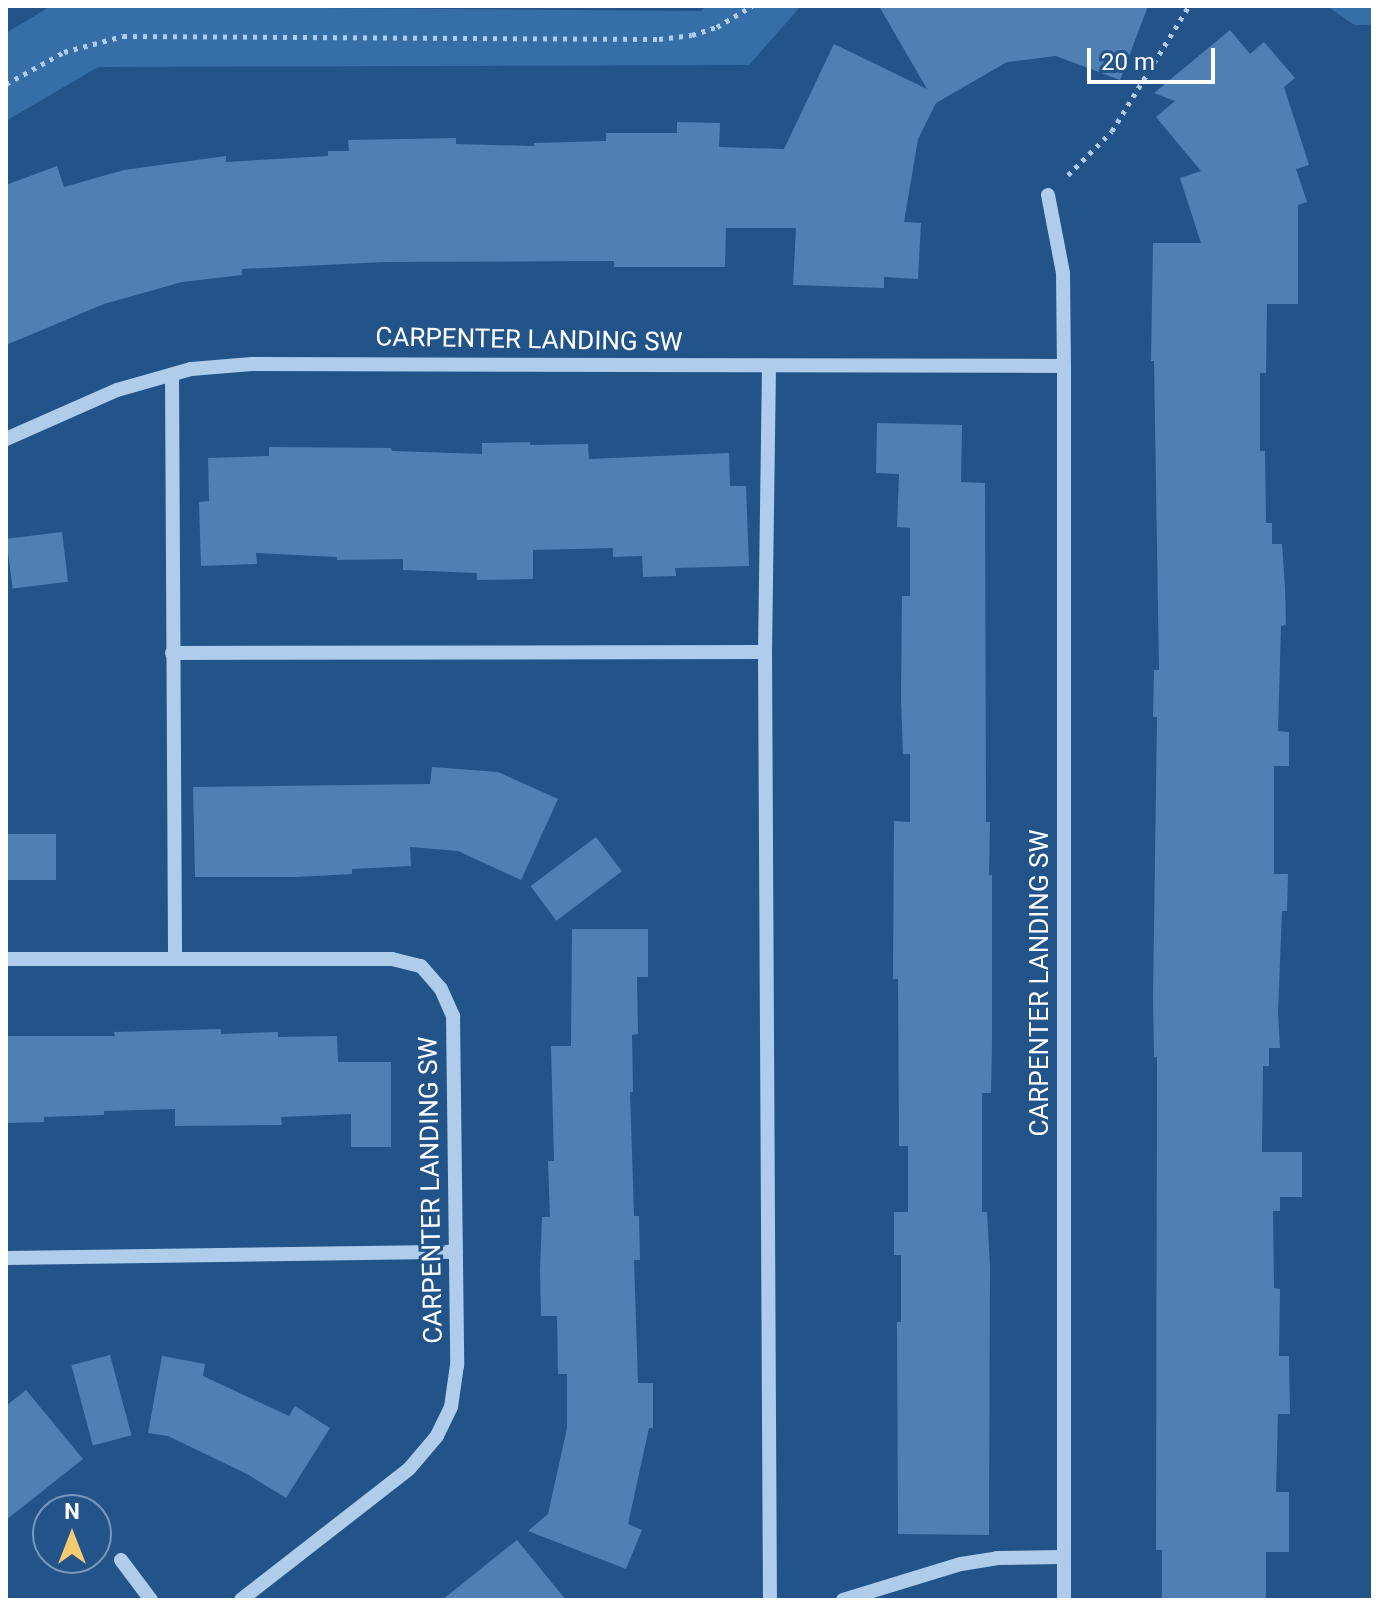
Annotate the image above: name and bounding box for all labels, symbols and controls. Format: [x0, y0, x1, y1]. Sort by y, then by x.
scale bar [1091, 32, 1219, 82]
text: 20 m [1101, 48, 1155, 76]
street label: CARPENTER LANDING SW [375, 322, 683, 358]
street label: CARPENTER LANDING SW [1024, 829, 1056, 1137]
street label: CARPENTER LANDING SW [413, 1036, 449, 1344]
north arrow [32, 1494, 112, 1574]
text: N [64, 1499, 80, 1524]

